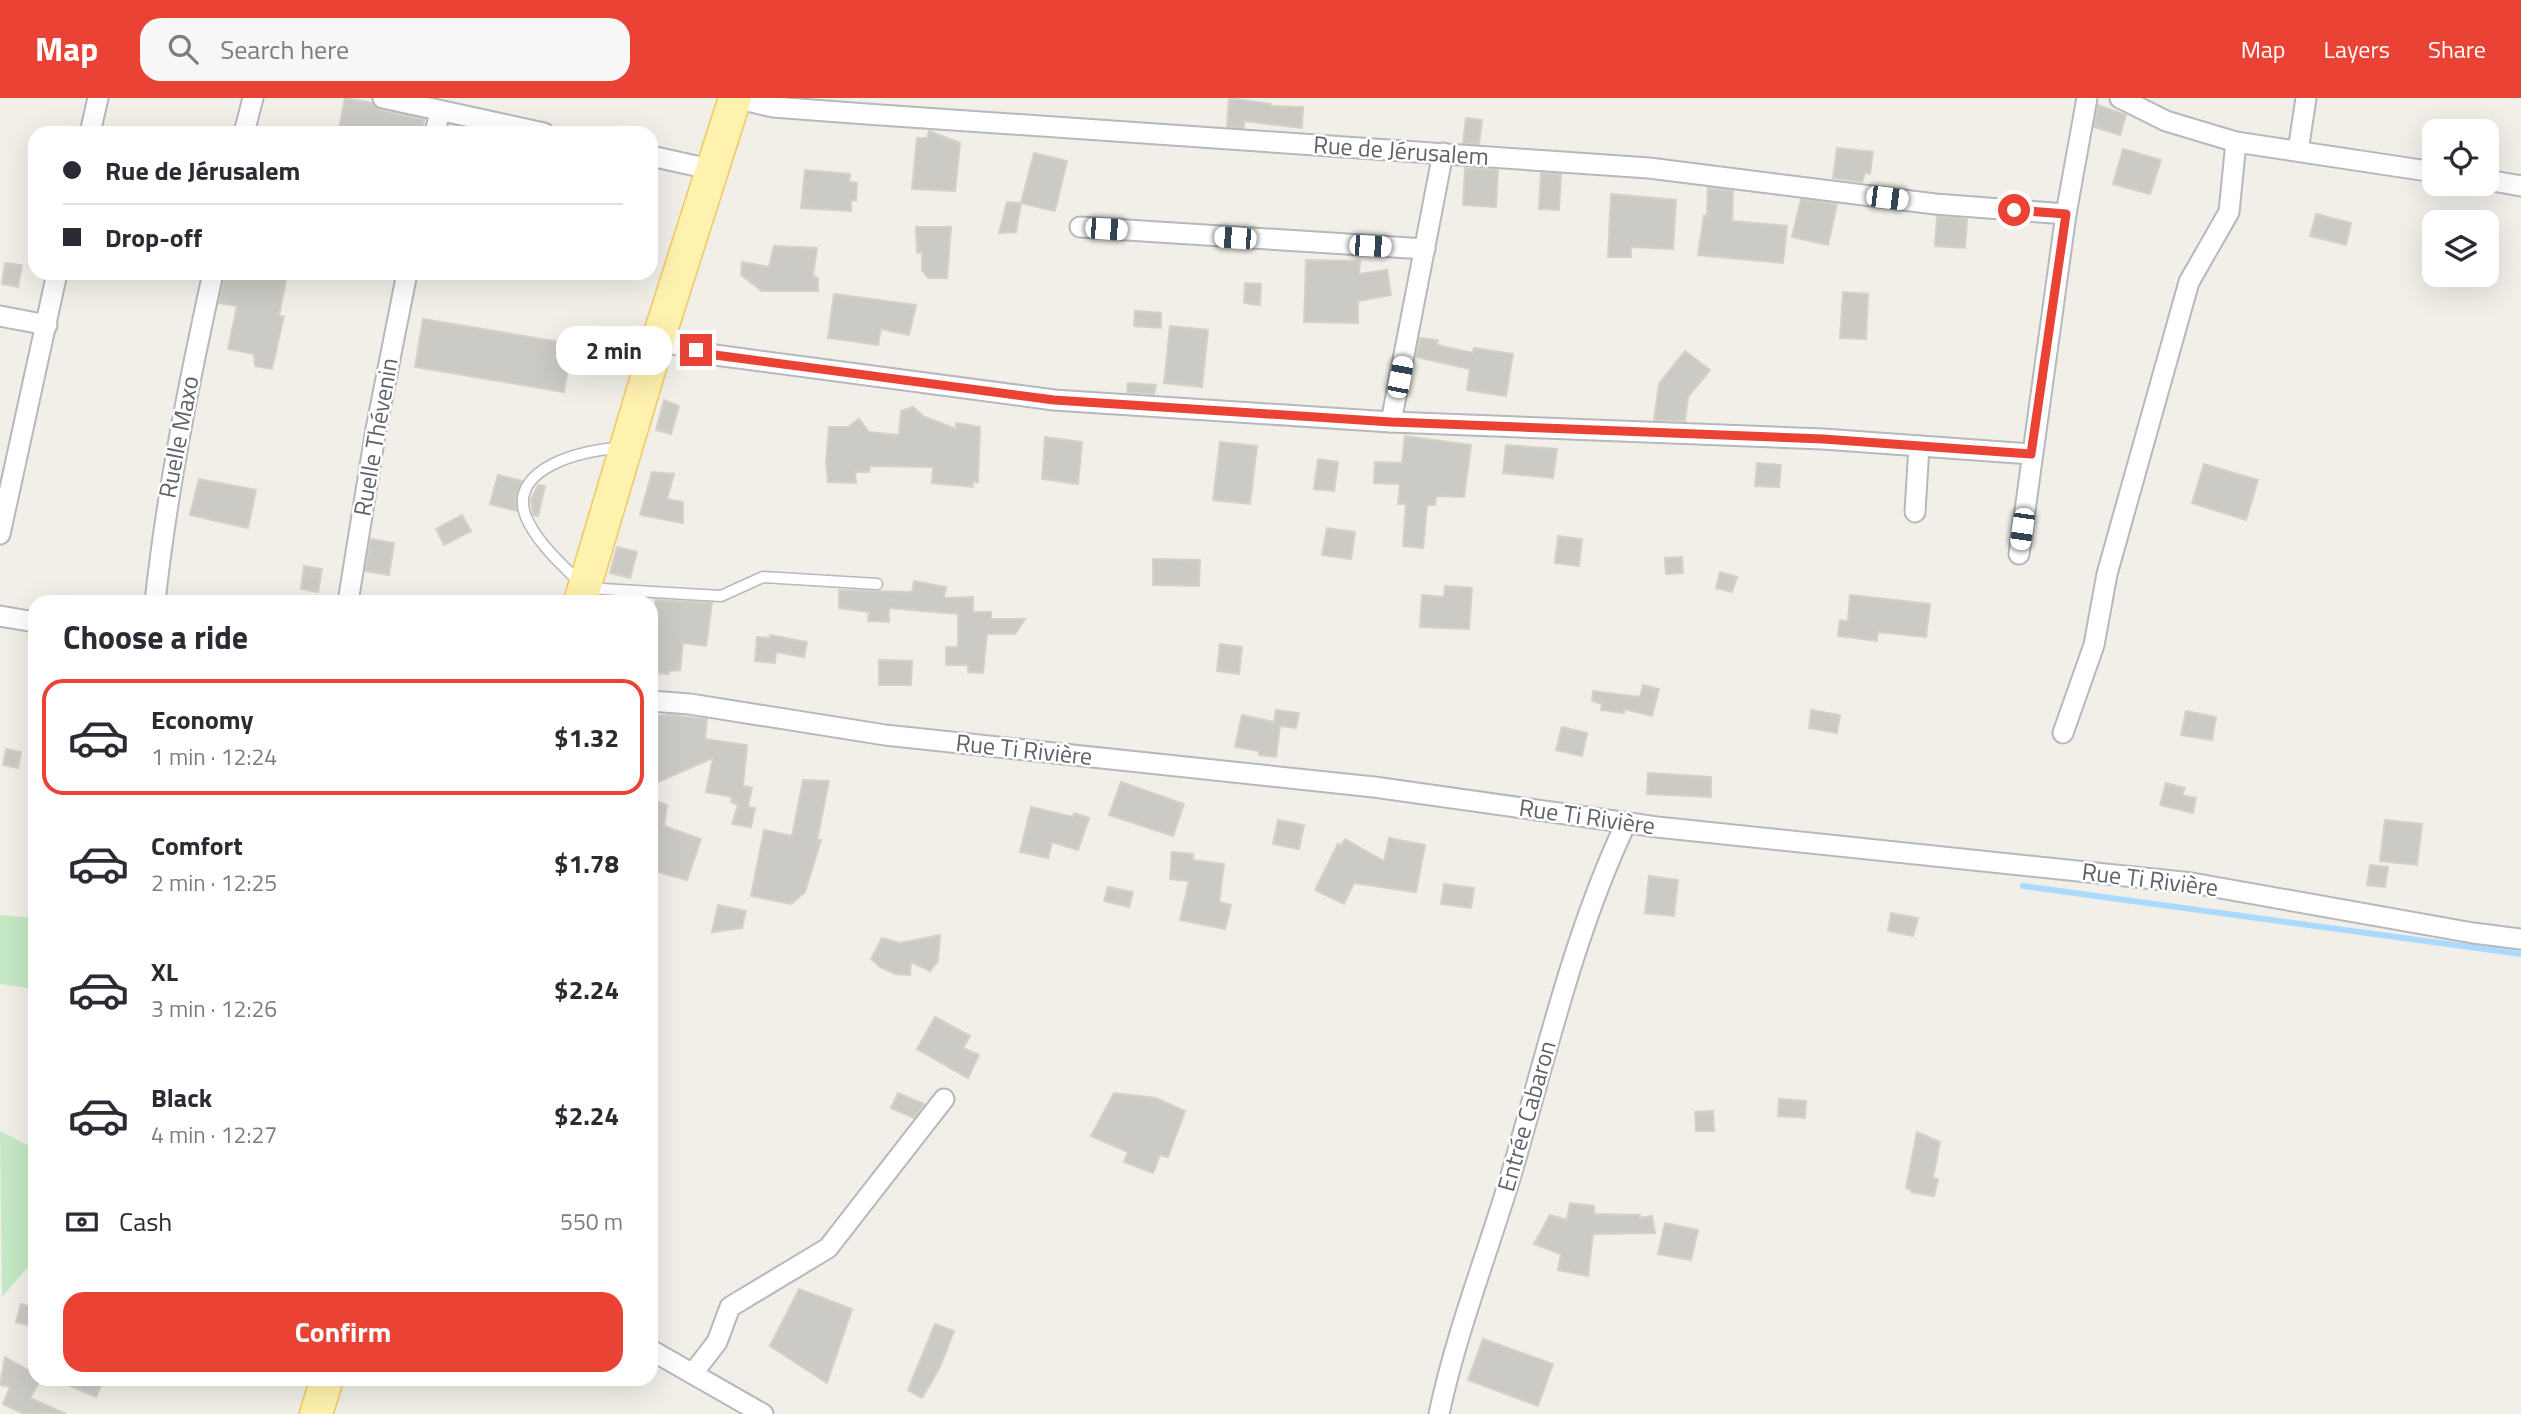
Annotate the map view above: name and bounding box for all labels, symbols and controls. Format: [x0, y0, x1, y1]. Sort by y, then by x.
search box [140, 18, 630, 81]
text: Map [35, 24, 98, 74]
icon: search [164, 30, 202, 68]
text: Search here [220, 30, 349, 69]
text: Map [2241, 31, 2286, 67]
text: Layers [2324, 31, 2390, 67]
text: Share [2428, 31, 2486, 67]
map controls [2422, 119, 2499, 287]
button: locate [2422, 119, 2499, 196]
street label: Rue de Jérusalem [1312, 126, 1490, 174]
text: Rue de Jérusalem [105, 151, 300, 190]
car [1865, 185, 1910, 211]
route start [1998, 194, 2030, 226]
button: layers [2422, 210, 2499, 287]
car [1085, 217, 1128, 241]
text: Drop-off [105, 218, 202, 257]
car [1214, 226, 1257, 250]
car [1349, 234, 1392, 258]
callout: 2 min [556, 326, 672, 374]
text: 2 min [586, 333, 642, 368]
route end [680, 334, 712, 366]
car [1386, 354, 1415, 400]
street label: Ruelle Thévenin [343, 355, 407, 519]
street label: Ruelle Maxo [149, 373, 207, 501]
car [2009, 507, 2036, 551]
text: Choose a ride [63, 613, 248, 661]
text: Economy [151, 700, 253, 739]
icon: car [67, 706, 130, 769]
text: $1.32 [554, 718, 619, 757]
street label: Rue Ti Rivière [954, 724, 1094, 774]
text: 1 min · 12:24 [151, 739, 277, 774]
street label: Rue Ti Rivière [1517, 789, 1658, 843]
text: Comfort [151, 826, 243, 865]
icon: car [67, 832, 130, 895]
text: $1.78 [554, 844, 619, 883]
street label: Rue Ti Rivière [2080, 853, 2220, 905]
text: 2 min · 12:25 [151, 865, 277, 900]
text: XL [151, 952, 178, 991]
icon: car [67, 958, 130, 1021]
text: $2.24 [554, 970, 619, 1009]
text: 3 min · 12:26 [151, 991, 277, 1026]
street label: Entrée Cabaron [1487, 1036, 1565, 1195]
text: Black [151, 1078, 212, 1117]
icon: car [67, 1084, 130, 1147]
text: $2.24 [554, 1096, 619, 1135]
text: 4 min · 12:27 [151, 1117, 277, 1152]
text: Cash [119, 1202, 172, 1241]
icon: cash [63, 1203, 101, 1241]
text: 550 m [560, 1204, 623, 1239]
button: Confirm [63, 1292, 623, 1372]

